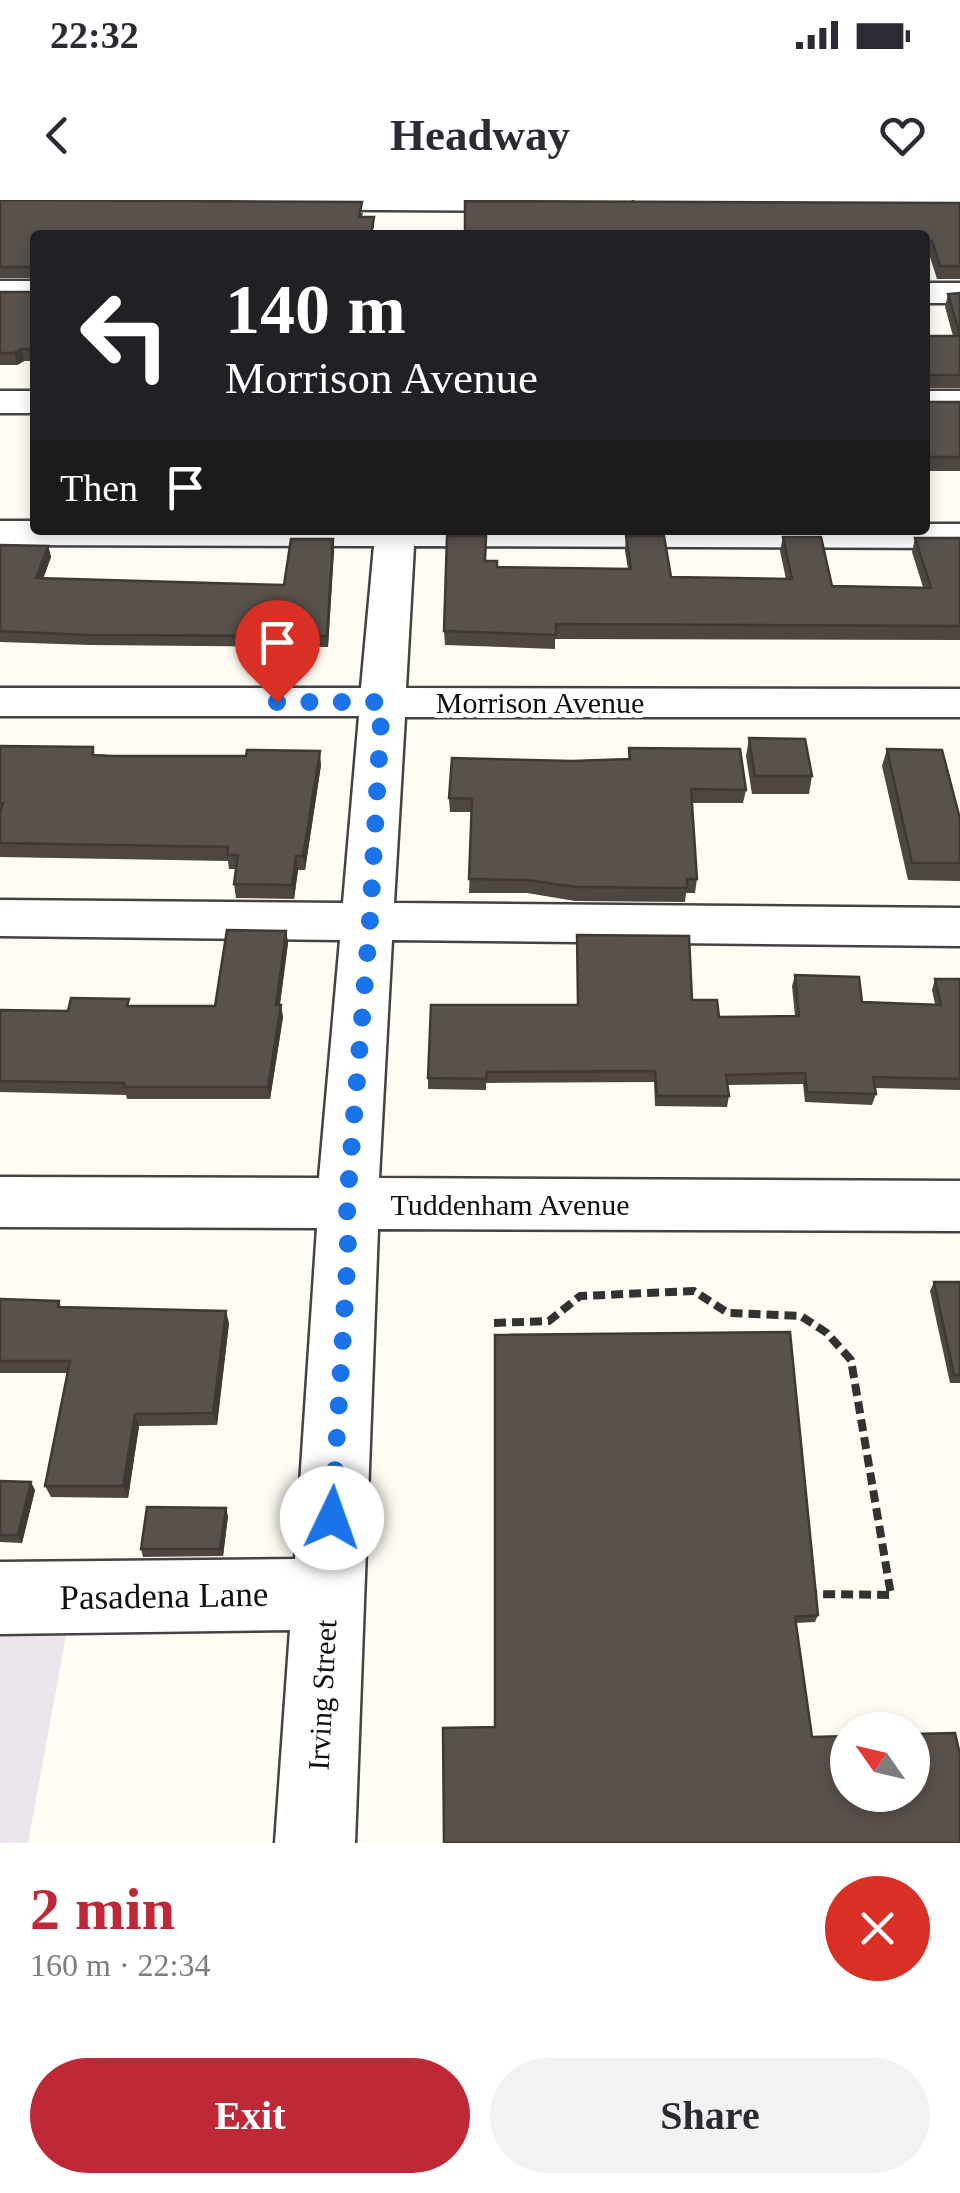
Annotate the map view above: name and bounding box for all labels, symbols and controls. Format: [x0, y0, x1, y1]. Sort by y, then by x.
text: 22:32 [50, 14, 139, 56]
icon: back [30, 108, 85, 163]
icon: heart [875, 108, 930, 163]
text: Headway [390, 110, 570, 160]
icon: left [60, 270, 190, 400]
text: 140 m [225, 271, 406, 348]
text: Morrison Avenue [225, 353, 538, 403]
icon: arrive [158, 460, 213, 515]
text: Then [60, 467, 138, 509]
pin [235, 600, 320, 703]
icon: arrive [250, 615, 305, 670]
street label: Morrison Avenue [436, 686, 644, 719]
street label: Tuddenham Avenue [390, 1188, 630, 1221]
position arrow [280, 1466, 384, 1570]
street label: Pasadena Lane [59, 1575, 269, 1617]
street label: Irving Street [302, 1618, 342, 1771]
north arrow [830, 1712, 930, 1812]
map controls [830, 1712, 930, 1812]
text: 2 min [30, 1876, 175, 1942]
button: close [825, 1876, 930, 1981]
text: 160 m · 22:34 [30, 1947, 210, 1983]
button: Exit [30, 2058, 470, 2173]
button: Share [490, 2058, 930, 2173]

